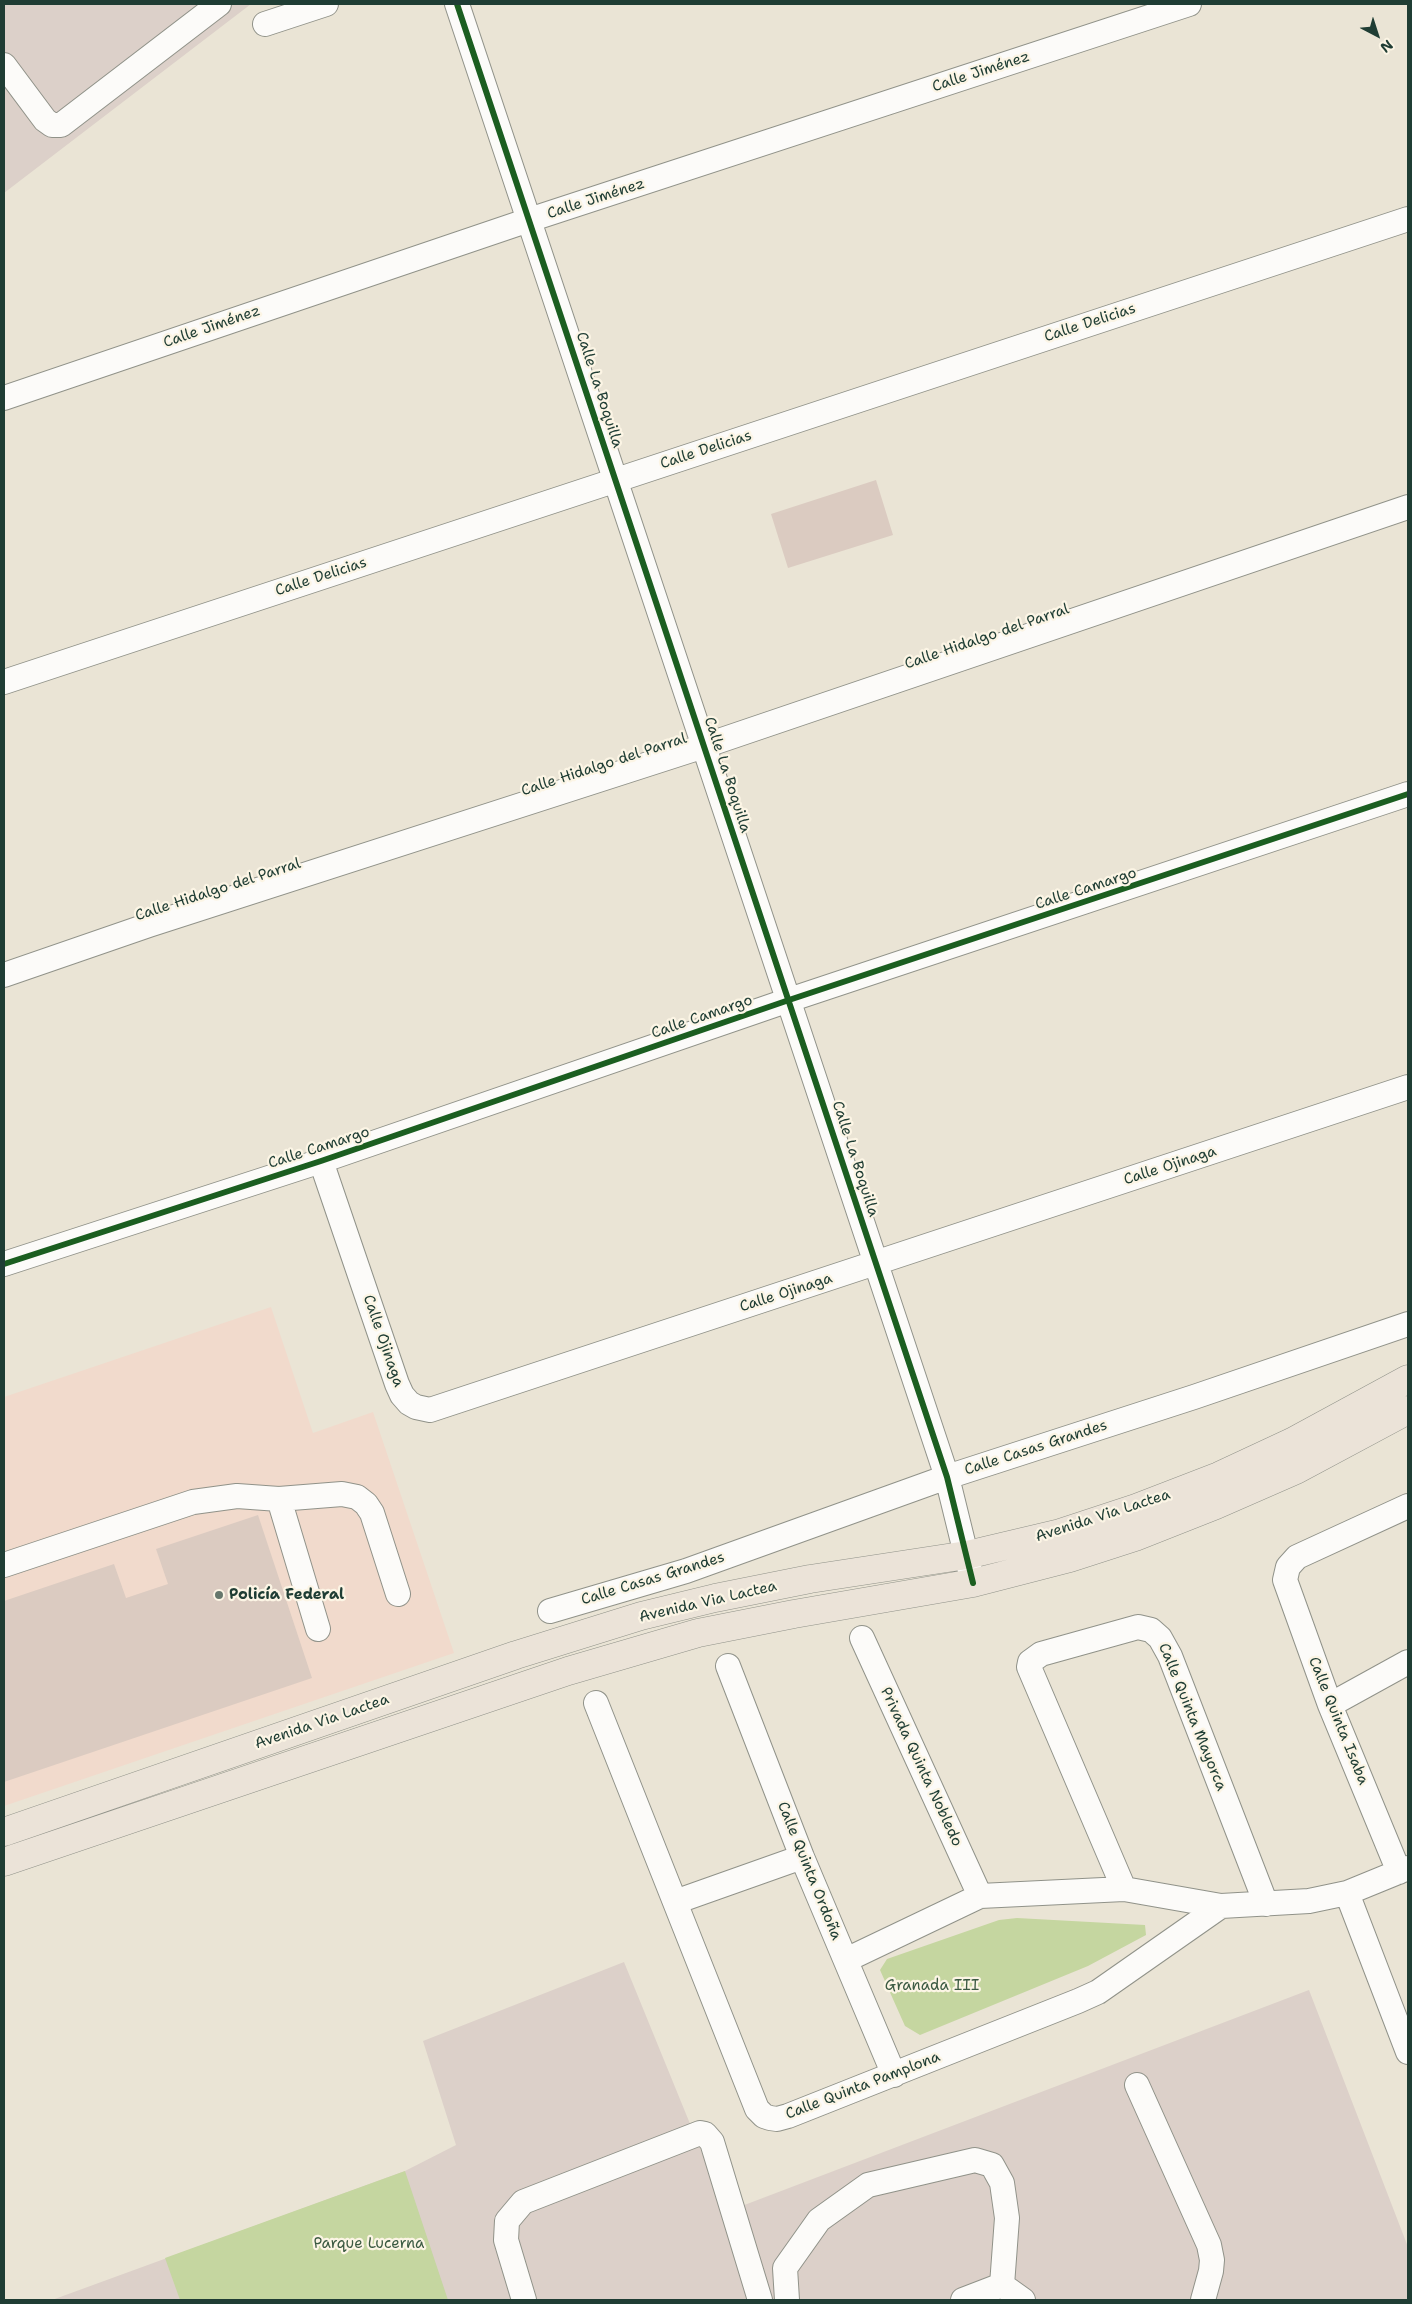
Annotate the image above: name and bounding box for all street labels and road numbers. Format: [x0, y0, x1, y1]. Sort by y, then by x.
street label: Calle Jiménez [930, 48, 1032, 96]
street label: Calle Jiménez [545, 175, 647, 223]
street label: Calle Delicias [1042, 300, 1138, 346]
street label: Calle Jiménez [161, 302, 263, 352]
street label: Calle La Boquilla [572, 330, 626, 450]
street label: Calle Delicias [658, 427, 754, 473]
street label: Calle Delicias [273, 554, 369, 600]
street label: Calle Hidalgo del Parral [902, 600, 1072, 674]
street label: Calle La Boquilla [700, 715, 754, 835]
street label: Calle Hidalgo del Parral [519, 730, 689, 800]
street label: Calle Hidalgo del Parral [133, 855, 303, 925]
street label: Calle Camargo [1033, 864, 1139, 914]
street label: Calle Camargo [649, 991, 755, 1043]
street label: Calle La Boquilla [828, 1099, 882, 1219]
street label: Calle Camargo [266, 1123, 372, 1173]
street label: Calle Ojinaga [1121, 1143, 1219, 1189]
street label: Calle Ojinaga [737, 1270, 835, 1316]
street label: Calle Ojinaga [359, 1293, 407, 1389]
street label: Calle Casas Grandes [962, 1416, 1110, 1480]
street label: Avenida Via Lactea [1033, 1486, 1173, 1546]
street label: Calle Casas Grandes [579, 1549, 727, 1609]
street label: Avenida Via Lactea [637, 1577, 779, 1627]
street label: Calle Quinta Mayorca [1154, 1641, 1230, 1793]
street label: Calle Quinta Isaba [1304, 1654, 1372, 1788]
street label: Privada Quinta Nobledo [876, 1685, 966, 1849]
street label: Avenida Via Lactea [253, 1691, 391, 1753]
street label: Calle Quinta Ordoña [773, 1799, 845, 1943]
street label: Calle Quinta Pamplona [783, 2048, 943, 2124]

